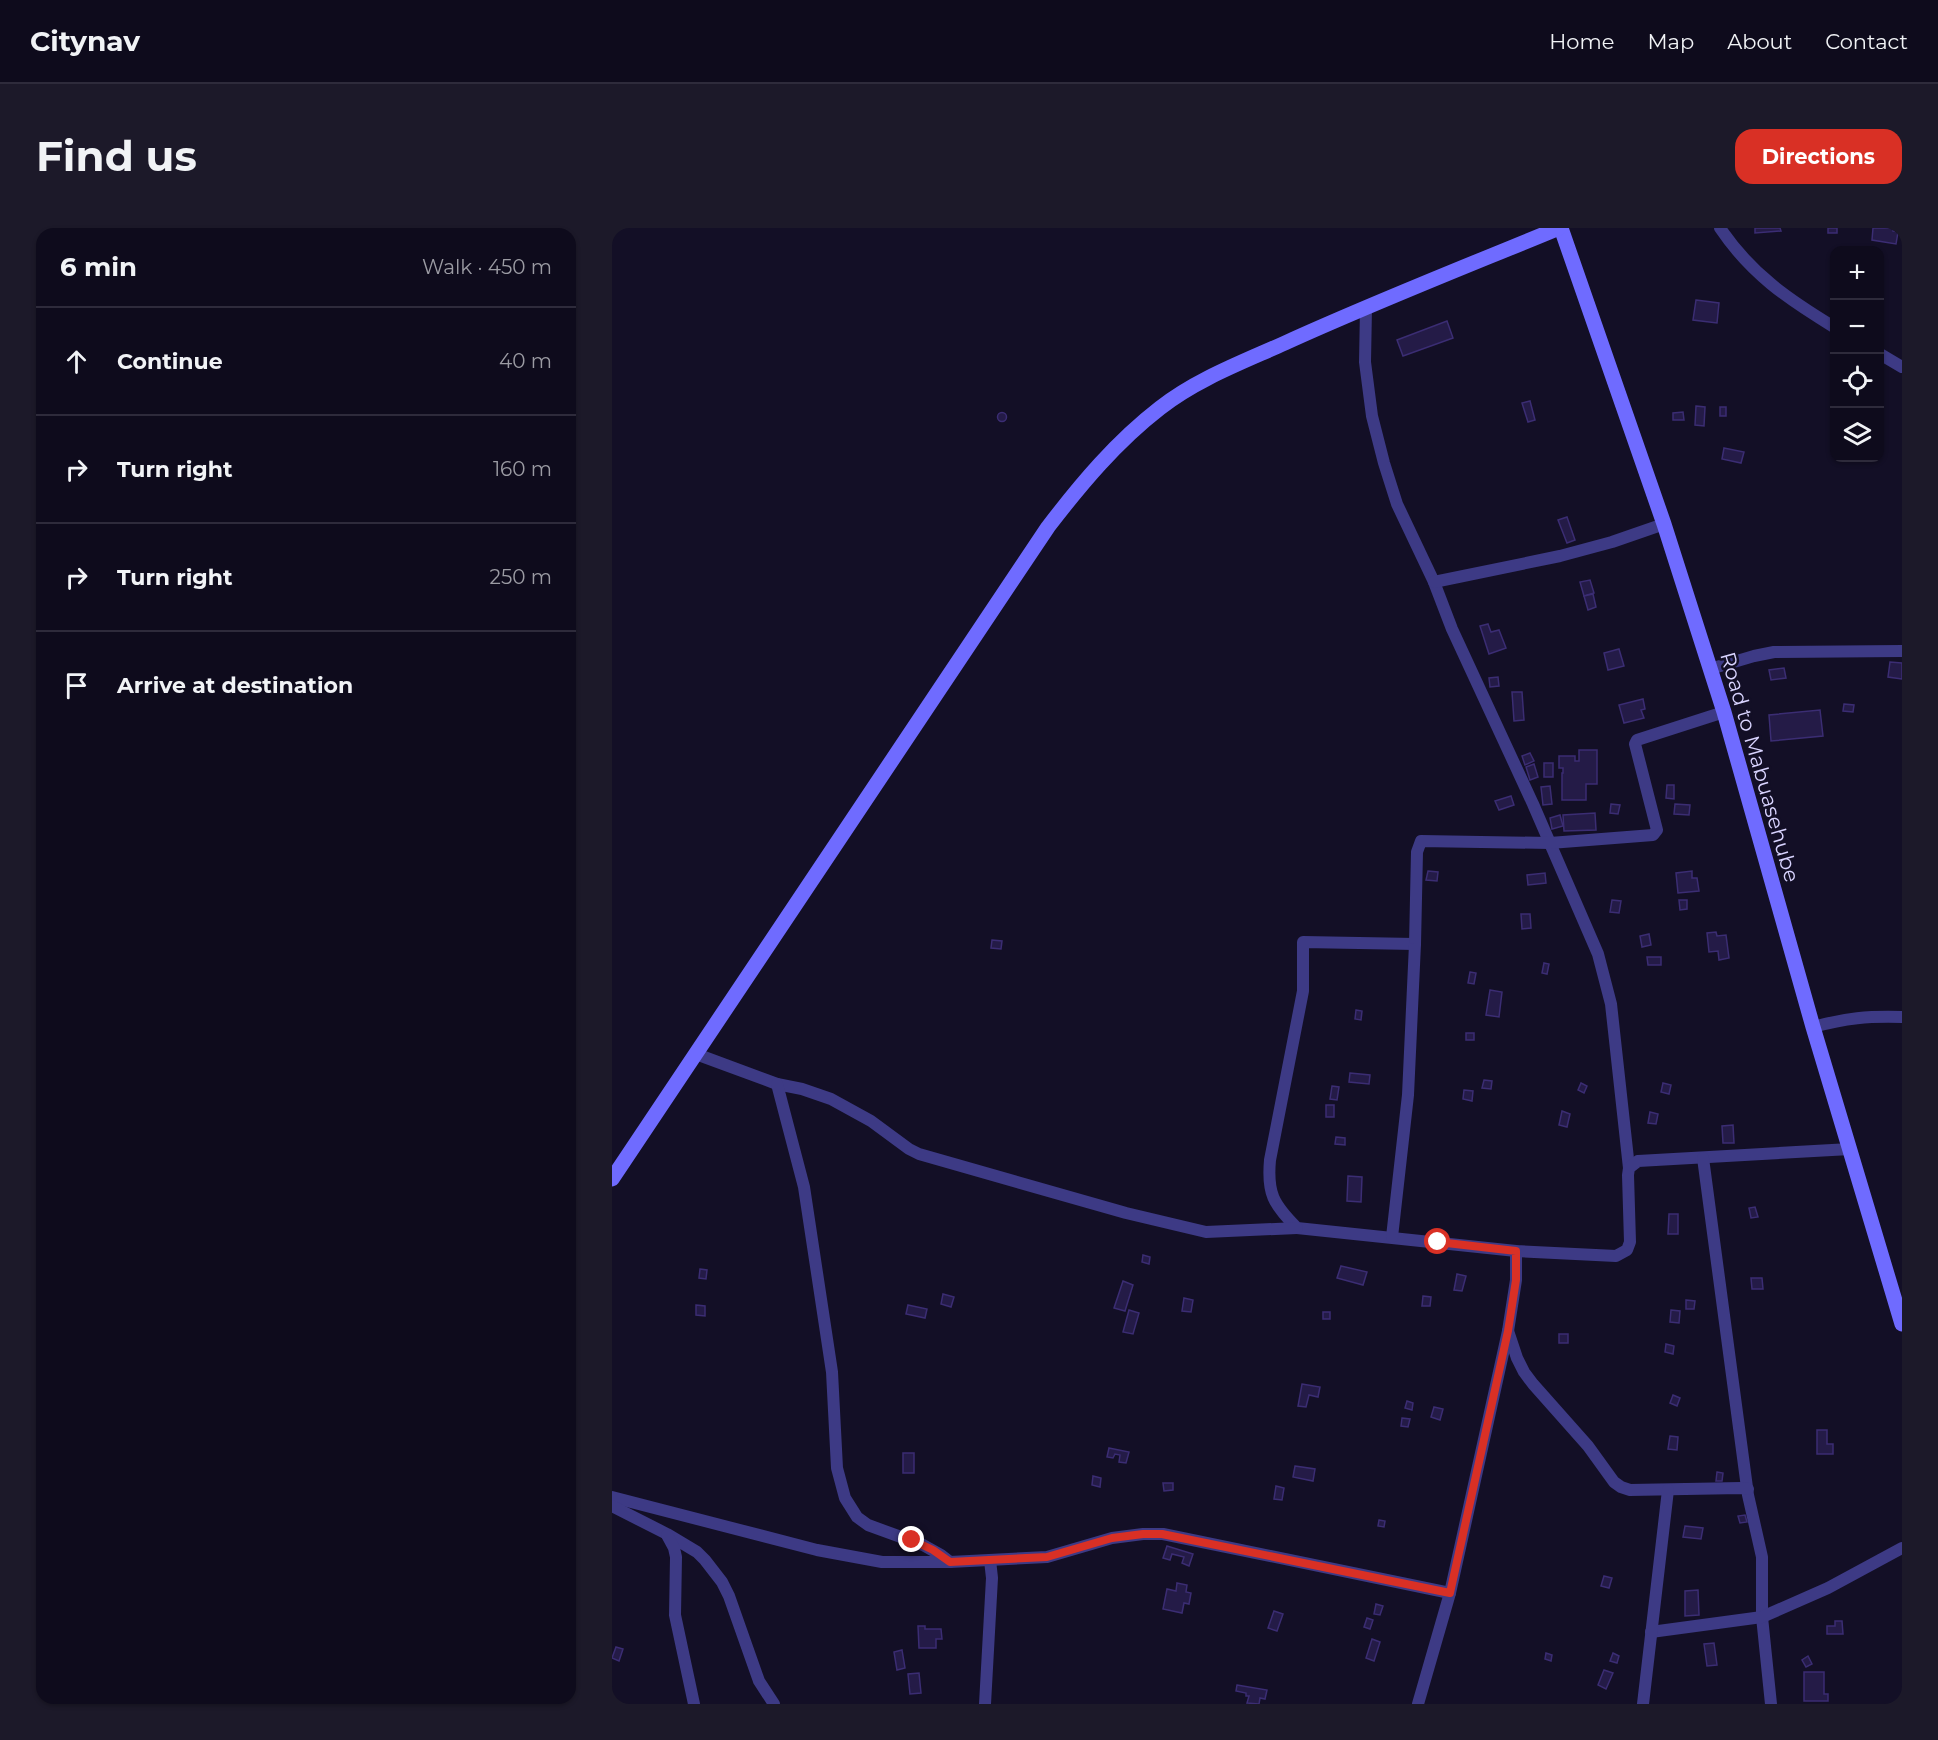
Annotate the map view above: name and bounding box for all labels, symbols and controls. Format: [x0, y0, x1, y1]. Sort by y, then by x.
text: Citynav [30, 24, 140, 58]
text: Home [1549, 29, 1614, 54]
text: Map [1647, 29, 1694, 54]
text: About [1727, 29, 1792, 54]
text: Contact [1825, 29, 1908, 54]
button: Directions [1735, 129, 1902, 184]
text: Find us [36, 130, 197, 182]
map controls [1830, 246, 1884, 462]
button: + [1830, 246, 1884, 300]
text: 6 min [60, 251, 137, 283]
text: Walk · 450 m [422, 255, 552, 279]
button: − [1830, 300, 1884, 354]
icon: ahead [60, 345, 93, 378]
text: Continue [117, 348, 223, 375]
text: 40 m [499, 349, 552, 373]
button: locate [1830, 354, 1884, 408]
button: layers [1830, 408, 1884, 462]
icon: right [60, 453, 93, 486]
text: Turn right [117, 456, 232, 483]
text: 160 m [493, 457, 552, 481]
icon: right [60, 561, 93, 594]
text: Turn right [117, 564, 232, 591]
text: 250 m [490, 565, 552, 589]
street label: Road to Mabuasehube [1715, 649, 1805, 885]
icon: arrive [60, 669, 93, 702]
text: Arrive at destination [117, 672, 353, 699]
route start [1424, 1228, 1450, 1254]
route end [898, 1526, 924, 1552]

